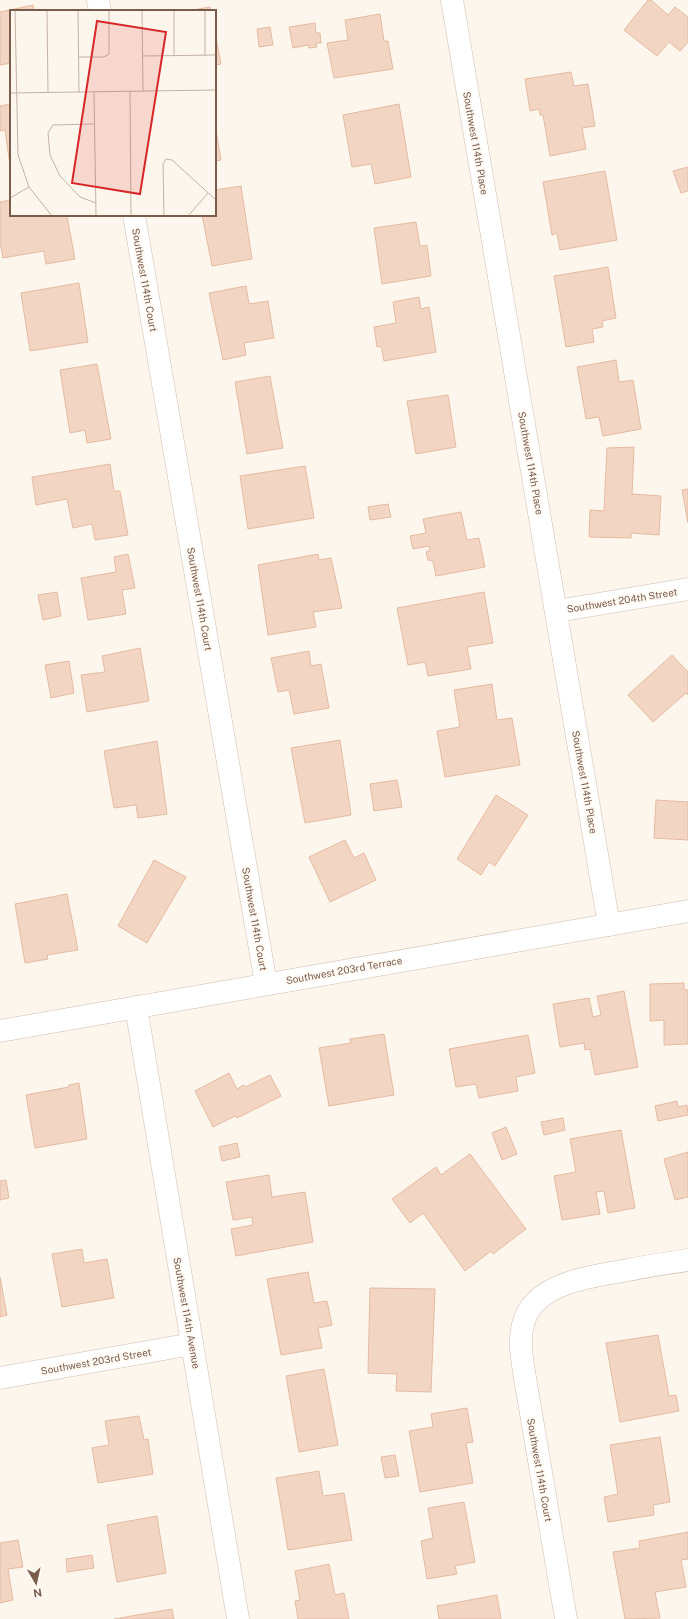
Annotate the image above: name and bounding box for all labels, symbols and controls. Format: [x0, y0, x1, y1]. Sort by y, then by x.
inset map [10, 10, 216, 216]
street label: Southwest 114th Place [461, 90, 491, 196]
street label: Southwest 114th Court [130, 227, 160, 333]
street label: Southwest 114th Place [516, 410, 546, 516]
street label: Southwest 114th Court [185, 546, 215, 652]
street label: Southwest 204th Street [566, 585, 678, 615]
street label: Southwest 114th Place [570, 729, 600, 835]
street label: Southwest 114th Court [240, 866, 270, 972]
street label: Southwest 203rd Terrace [285, 954, 403, 986]
street label: Southwest 114th Avenue [171, 1256, 203, 1370]
street label: Southwest 203rd Street [40, 1345, 152, 1377]
street label: Southwest 114th Court [525, 1417, 555, 1523]
north arrow [16, 1563, 56, 1603]
text: N [32, 1586, 43, 1599]

